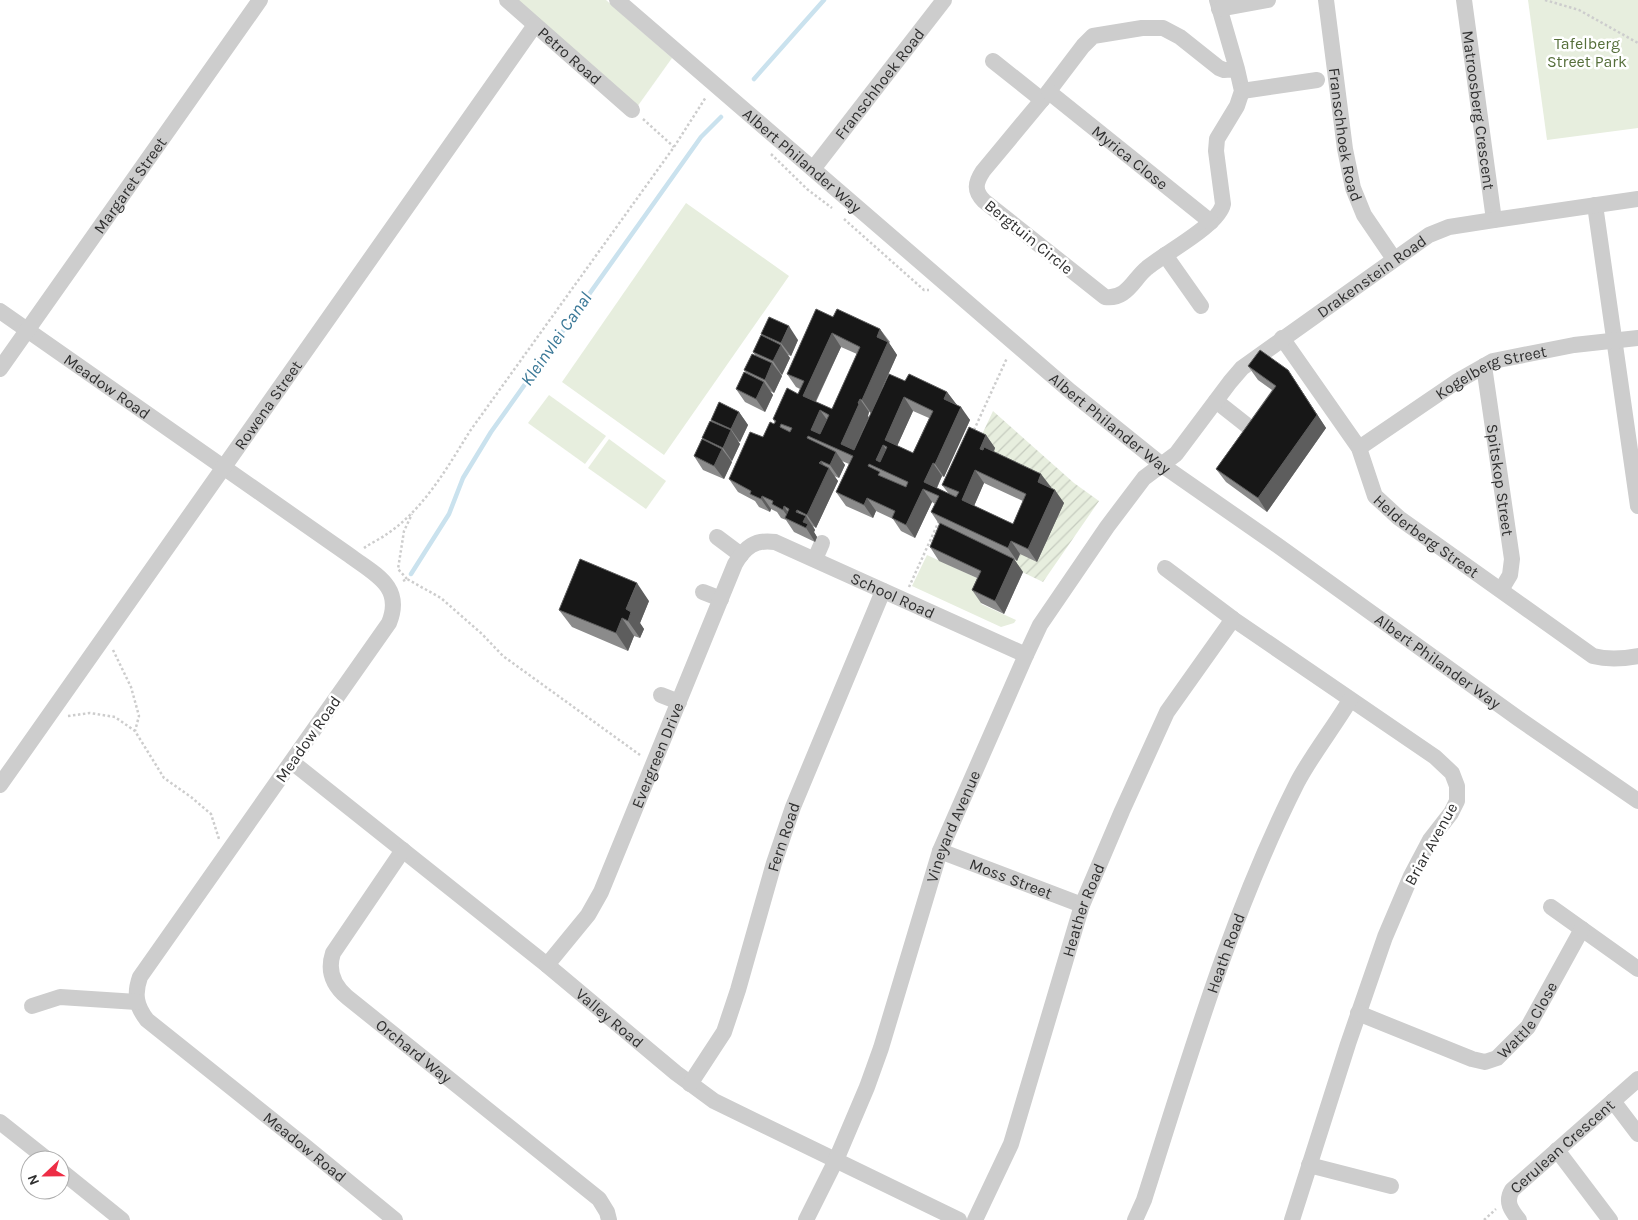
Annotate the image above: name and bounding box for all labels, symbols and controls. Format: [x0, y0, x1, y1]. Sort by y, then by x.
street label: Petro Road [534, 22, 606, 88]
street label: Franschhoek Road [830, 24, 928, 143]
street label: Matroosberg Crescent [1459, 29, 1499, 191]
park label: Tafelberg Street Park [1547, 34, 1627, 71]
street label: Franschhoek Road [1325, 67, 1367, 204]
street label: Albert Philander Way [739, 104, 866, 217]
street label: Myrica Close [1088, 121, 1172, 193]
street label: Margaret Street [89, 133, 170, 237]
street label: Bergtuin Circle [981, 196, 1077, 278]
street label: Drakenstein Road [1313, 231, 1430, 321]
water label: Kleinvlei Canal [516, 287, 597, 390]
street label: Kogelberg Street [1431, 341, 1548, 403]
street label: Meadow Road [60, 349, 154, 423]
street label: Rowena Street [230, 357, 306, 453]
street label: Albert Philander Way [1046, 368, 1175, 478]
street label: Spitskop Street [1483, 422, 1518, 537]
street label: Helderberg Street [1370, 490, 1483, 581]
street label: School Road [848, 568, 938, 622]
street label: Albert Philander Way [1371, 609, 1505, 713]
street label: Meadow Road [271, 692, 345, 786]
street label: Evergreen Drive [627, 699, 687, 811]
street label: Vineyard Avenue [922, 767, 984, 885]
street label: Briar Avenue [1400, 799, 1462, 889]
street label: Fern Road [763, 800, 803, 874]
street label: Moss Street [967, 854, 1055, 902]
street label: Heather Road [1058, 860, 1108, 959]
street label: Heath Road [1202, 910, 1249, 996]
street label: Wattle Close [1493, 978, 1561, 1062]
street label: Valley Road [572, 984, 648, 1051]
street label: Orchard Way [372, 1015, 456, 1087]
street label: Cerulean Crescent [1506, 1095, 1618, 1197]
street label: Meadow Road [260, 1107, 350, 1186]
north arrow [20, 1150, 70, 1200]
text: N [24, 1172, 43, 1188]

